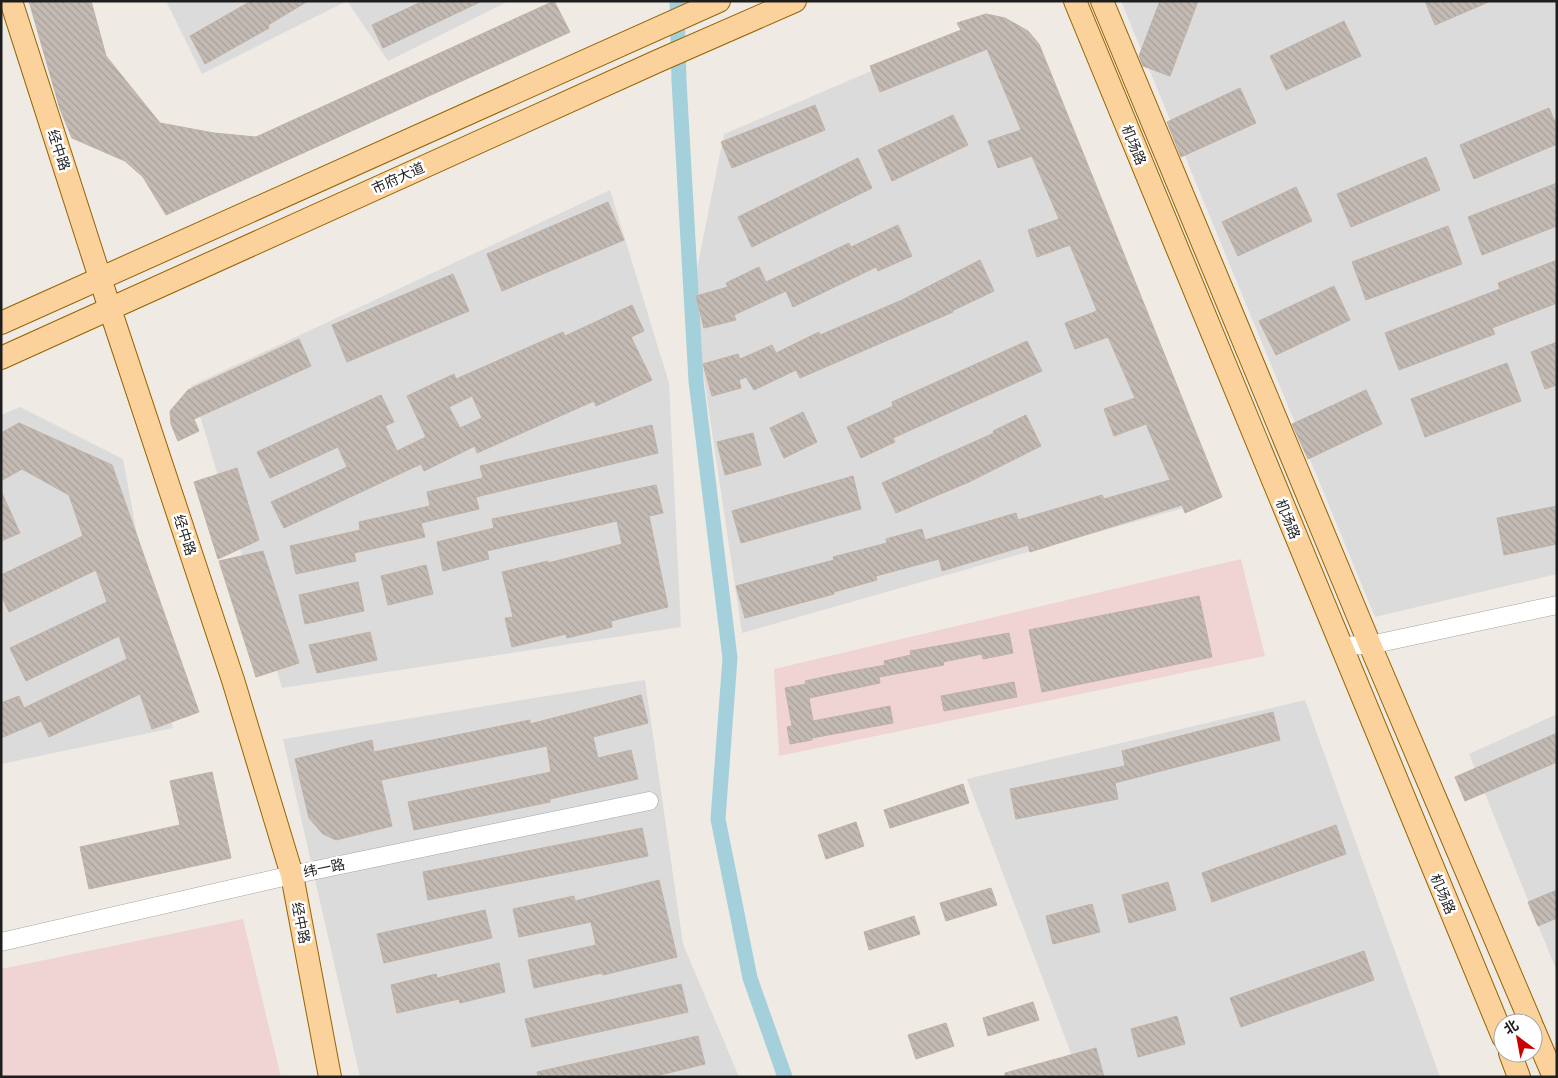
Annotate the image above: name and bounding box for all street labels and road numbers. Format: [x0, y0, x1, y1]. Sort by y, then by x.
street label: 机场路 [1118, 122, 1150, 168]
street label: 经中路 [44, 127, 74, 173]
street label: 市府大道 [369, 158, 427, 198]
street label: 机场路 [1272, 496, 1304, 542]
street label: 经中路 [170, 512, 200, 558]
street label: 纬一路 [302, 855, 346, 881]
street label: 机场路 [1427, 871, 1459, 917]
street label: 经中路 [288, 901, 314, 945]

